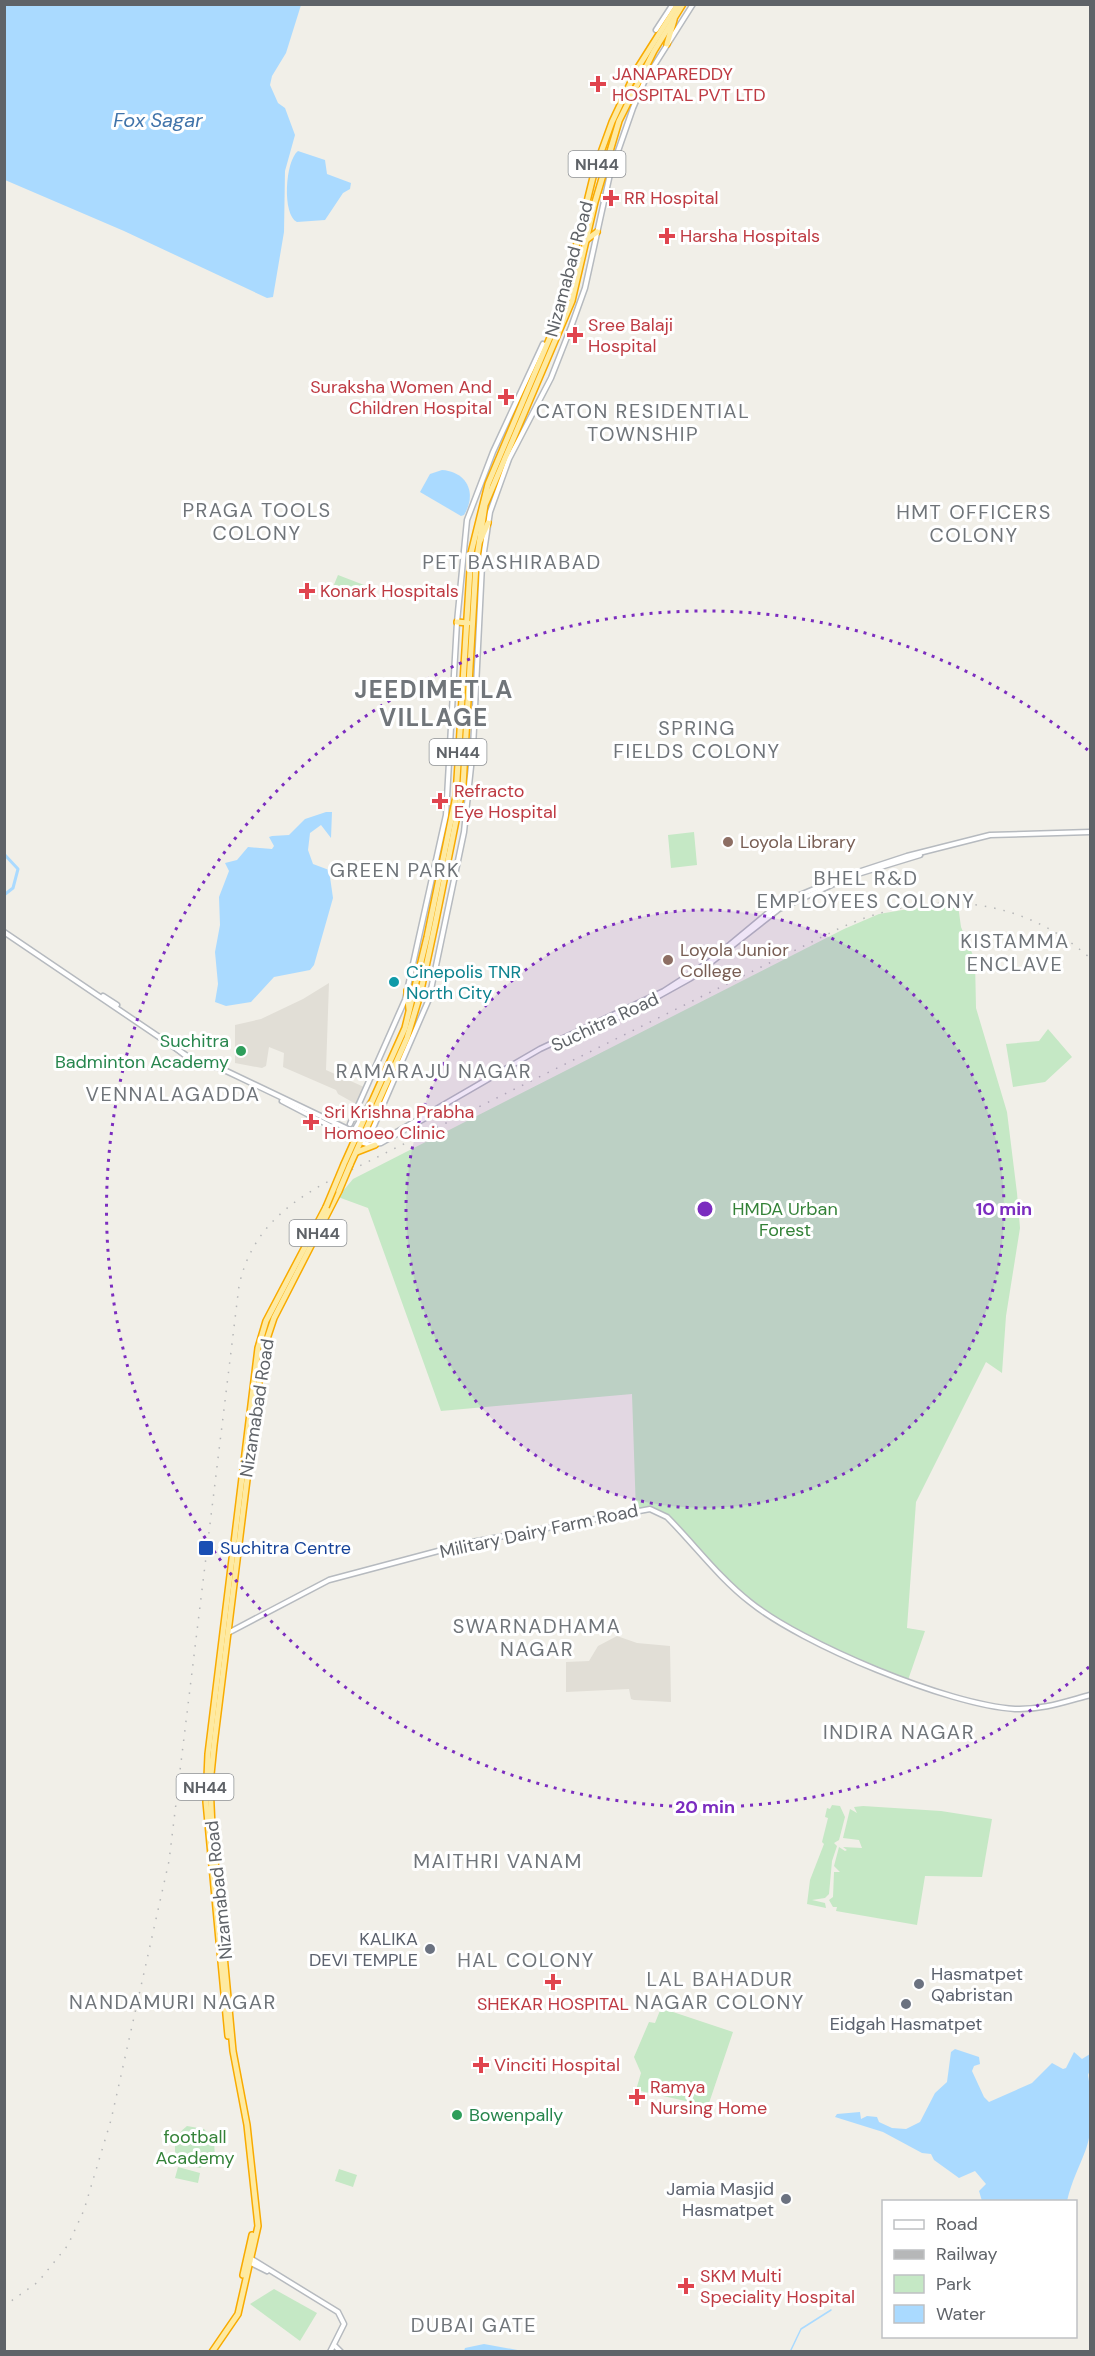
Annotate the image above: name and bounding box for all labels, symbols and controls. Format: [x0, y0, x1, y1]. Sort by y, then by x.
place label: JANAPAREDDY HOSPITAL PVT LTD [612, 62, 766, 107]
marker: JANAPAREDDY HOSPITAL PVT LTD [589, 75, 607, 93]
water label: Fox Sagar [113, 107, 203, 133]
road number: NH44 [568, 151, 626, 177]
place label: RR Hospital [624, 186, 719, 210]
marker: RR Hospital [602, 189, 620, 207]
street label: Nizamabad Road [539, 198, 599, 340]
place label: Harsha Hospitals [680, 224, 820, 248]
marker: Harsha Hospitals [658, 227, 676, 245]
place label: Sree Balaji Hospital [588, 313, 673, 358]
marker: Sree Balaji Hospital [566, 326, 584, 344]
place label: Suraksha Women And Children Hospital [310, 375, 492, 420]
marker: Suraksha Women And Children Hospital [497, 388, 515, 406]
district label: CATON RESIDENTIAL TOWNSHIP [536, 398, 750, 447]
district label: PRAGA TOOLS COLONY [182, 497, 332, 546]
district label: HMT OFFICERS COLONY [896, 499, 1052, 548]
district label: PET BASHIRABAD [422, 549, 602, 575]
place label: Konark Hospitals [320, 579, 459, 603]
marker: Konark Hospitals [298, 582, 316, 600]
district label: JEEDIMETLA VILLAGE [354, 674, 514, 733]
district label: SPRING FIELDS COLONY [613, 715, 781, 764]
road number: NH44 [430, 739, 486, 765]
place label: Refracto Eye Hospital [454, 779, 557, 824]
marker: Refracto Eye Hospital [431, 792, 449, 810]
place label: Loyola Library [740, 830, 856, 854]
marker: Loyola Library [721, 835, 735, 849]
district label: GREEN PARK [330, 857, 460, 883]
district label: BHEL R&D EMPLOYEES COLONY [757, 865, 975, 914]
district label: KISTAMMA ENCLAVE [960, 928, 1070, 977]
place label: Loyola Junior College [680, 938, 789, 983]
marker: Loyola Junior College [661, 953, 675, 967]
place label: Cinepolis TNR North City [406, 960, 521, 1005]
marker: Cinepolis TNR North City [387, 975, 401, 989]
street label: Suchitra Road [547, 987, 663, 1057]
place label: Suchitra Badminton Academy [55, 1029, 229, 1074]
marker: Suchitra Badminton Academy [234, 1044, 248, 1058]
district label: RAMARAJU NAGAR [336, 1058, 532, 1084]
district label: VENNALAGADDA [86, 1081, 260, 1107]
place label: Sri Krishna Prabha Homoeo Clinic [324, 1100, 474, 1145]
marker: Sri Krishna Prabha Homoeo Clinic [302, 1113, 320, 1131]
park label: HMDA Urban Forest [732, 1197, 838, 1242]
text: 10 min [976, 1197, 1032, 1221]
centre of rings [695, 1199, 715, 1219]
road number: NH44 [290, 1220, 346, 1246]
street label: Nizamabad Road [234, 1337, 280, 1479]
street label: Military Dairy Farm Road [438, 1498, 640, 1564]
place label: Suchitra Centre [220, 1536, 351, 1560]
marker: Suchitra Centre [197, 1539, 215, 1557]
district label: SWARNADHAMA NAGAR [453, 1613, 621, 1662]
district label: INDIRA NAGAR [823, 1719, 975, 1745]
road number: NH44 [176, 1774, 234, 1800]
text: 20 min [675, 1795, 735, 1819]
street label: Nizamabad Road [200, 1819, 238, 1961]
district label: MAITHRI VANAM [413, 1848, 583, 1874]
place label: KALIKA DEVI TEMPLE [309, 1927, 418, 1972]
marker: KALIKA DEVI TEMPLE [423, 1942, 437, 1956]
district label: HAL COLONY [457, 1947, 595, 1973]
place label: Hasmatpet Qabristan [931, 1962, 1023, 2007]
district label: LAL BAHADUR NAGAR COLONY [635, 1966, 805, 2015]
marker: SHEKAR HOSPITAL [544, 1973, 562, 1991]
marker: Hasmatpet Qabristan [912, 1977, 926, 1991]
district label: NANDAMURI NAGAR [69, 1989, 277, 2015]
place label: SHEKAR HOSPITAL [477, 1992, 629, 2016]
marker: Eidgah Hasmatpet [899, 1997, 913, 2011]
place label: Eidgah Hasmatpet [830, 2012, 982, 2036]
place label: Vinciti Hospital [494, 2053, 620, 2077]
marker: Vinciti Hospital [472, 2056, 490, 2074]
place label: Ramya Nursing Home [650, 2075, 767, 2120]
marker: Ramya Nursing Home [628, 2088, 646, 2106]
place label: Bowenpally [469, 2103, 563, 2127]
marker: Bowenpally [450, 2108, 464, 2122]
park label: football Academy [156, 2125, 234, 2170]
place label: Jamia Masjid Hasmatpet [666, 2177, 774, 2222]
marker: Jamia Masjid Hasmatpet [779, 2192, 793, 2206]
legend [882, 2200, 1077, 2338]
text: Road [936, 2212, 978, 2236]
text: Railway [936, 2242, 998, 2266]
place label: SKM Multi Speciality Hospital [700, 2264, 855, 2309]
text: Park [936, 2272, 972, 2296]
marker: SKM Multi Speciality Hospital [677, 2277, 695, 2295]
text: Water [936, 2302, 986, 2326]
district label: DUBAI GATE [411, 2312, 537, 2338]

